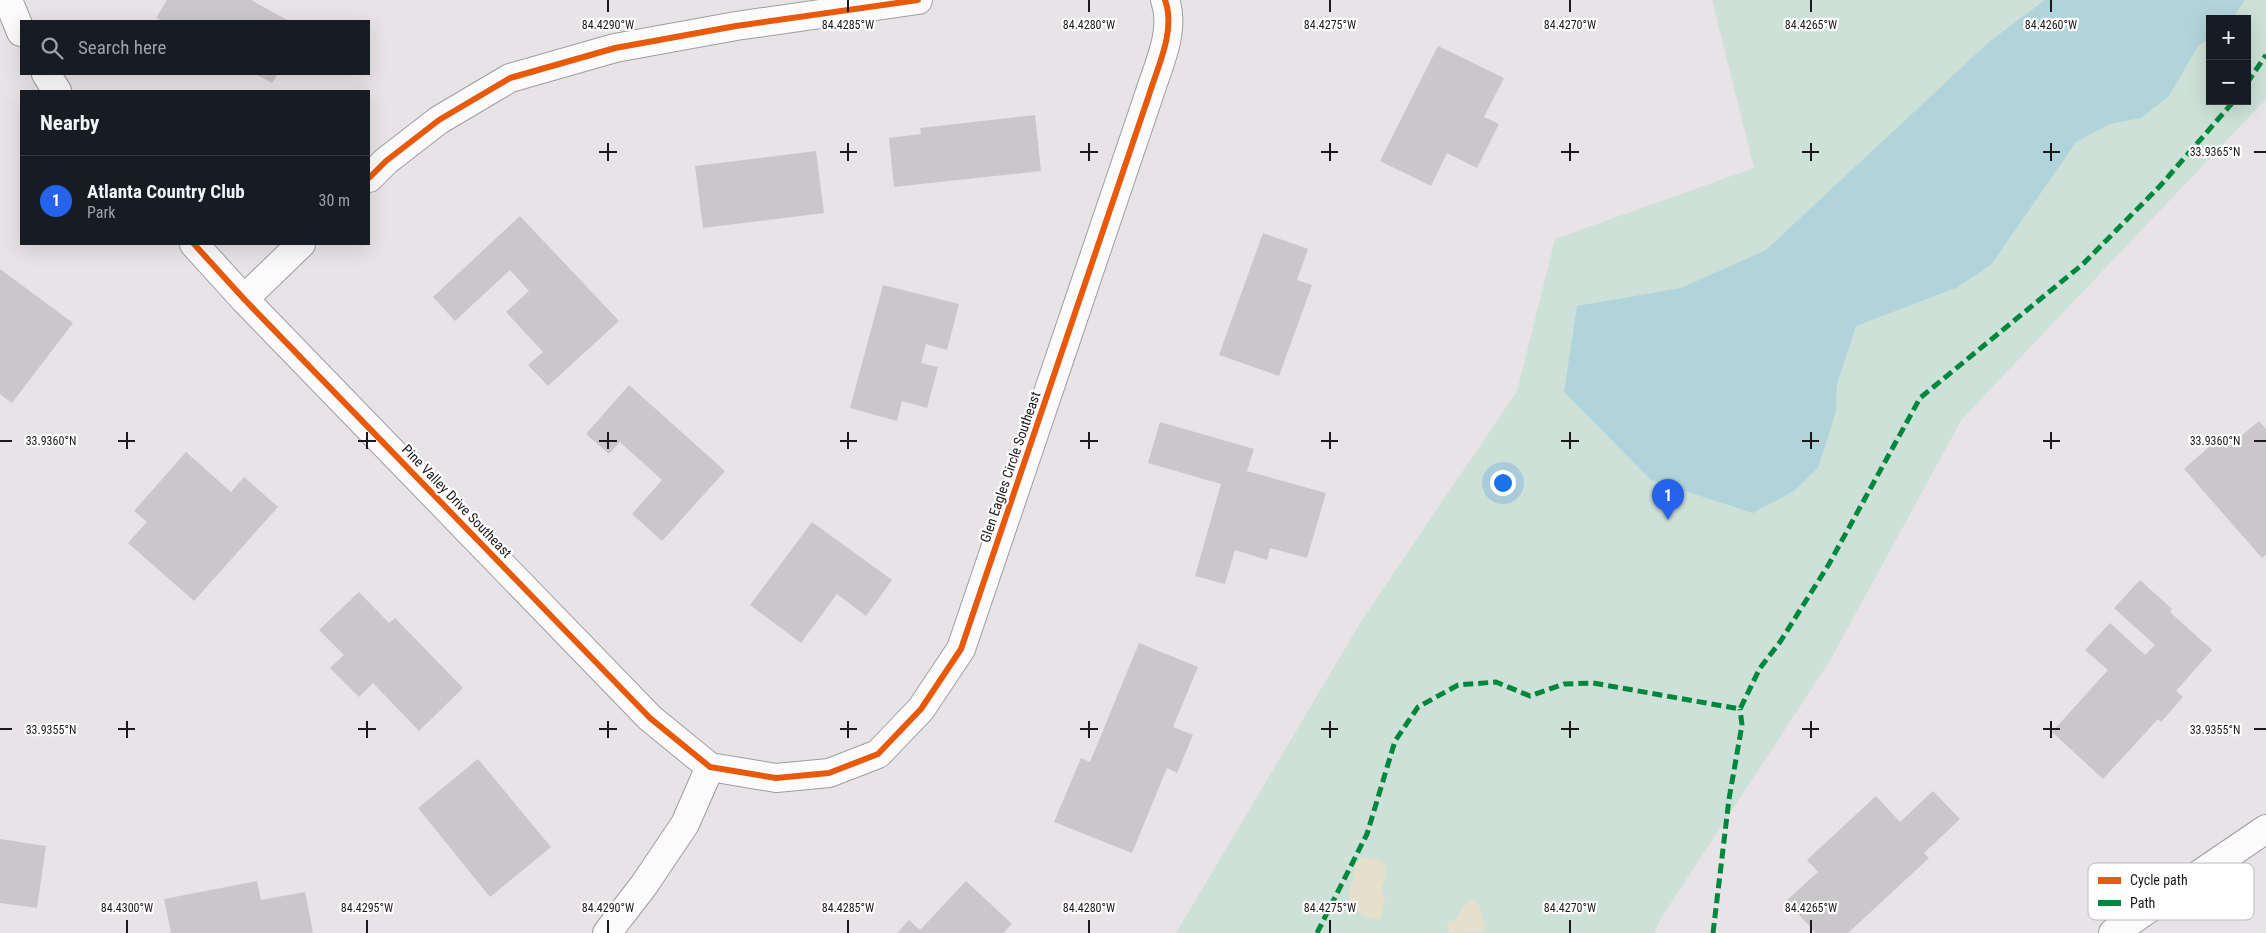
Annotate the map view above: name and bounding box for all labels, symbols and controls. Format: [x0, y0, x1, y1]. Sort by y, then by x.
map controls [2206, 15, 2251, 105]
button: + [2206, 15, 2251, 60]
text: 84.4290°W [582, 18, 634, 32]
text: 84.4285°W [822, 18, 874, 32]
text: 84.4280°W [1063, 18, 1115, 32]
text: 84.4275°W [1304, 18, 1356, 32]
text: 84.4270°W [1544, 18, 1596, 32]
text: 84.4265°W [1785, 18, 1837, 32]
text: 84.4260°W [2025, 18, 2077, 32]
search box [20, 20, 370, 75]
icon: search [38, 34, 66, 62]
text: Search here [78, 36, 166, 59]
button: − [2206, 60, 2251, 105]
text: Nearby [40, 111, 99, 135]
text: 33.9365°N [2190, 145, 2240, 159]
text: Atlanta Country Club [87, 180, 245, 203]
text: 1 [52, 191, 60, 210]
text: 30 m [318, 191, 350, 210]
text: Park [87, 203, 116, 222]
street label: Glen Eagles Circle Southeast [977, 389, 1043, 545]
text: 33.9360°N [26, 434, 76, 448]
text: 33.9360°N [2190, 434, 2240, 448]
street label: Pine Valley Drive Southeast [399, 441, 515, 561]
your location [1490, 470, 1516, 496]
pin: 1 [1652, 479, 1684, 520]
text: 33.9355°N [26, 723, 76, 737]
text: 33.9355°N [2190, 723, 2240, 737]
legend [2088, 863, 2254, 920]
text: Cycle path [2130, 872, 2188, 888]
text: Path [2130, 895, 2155, 911]
text: 84.4300°W [101, 901, 153, 915]
text: 84.4295°W [341, 901, 393, 915]
text: 84.4290°W [582, 901, 634, 915]
text: 84.4285°W [822, 901, 874, 915]
text: 84.4280°W [1063, 901, 1115, 915]
text: 84.4275°W [1304, 901, 1356, 915]
text: 84.4270°W [1544, 901, 1596, 915]
text: 84.4265°W [1785, 901, 1837, 915]

